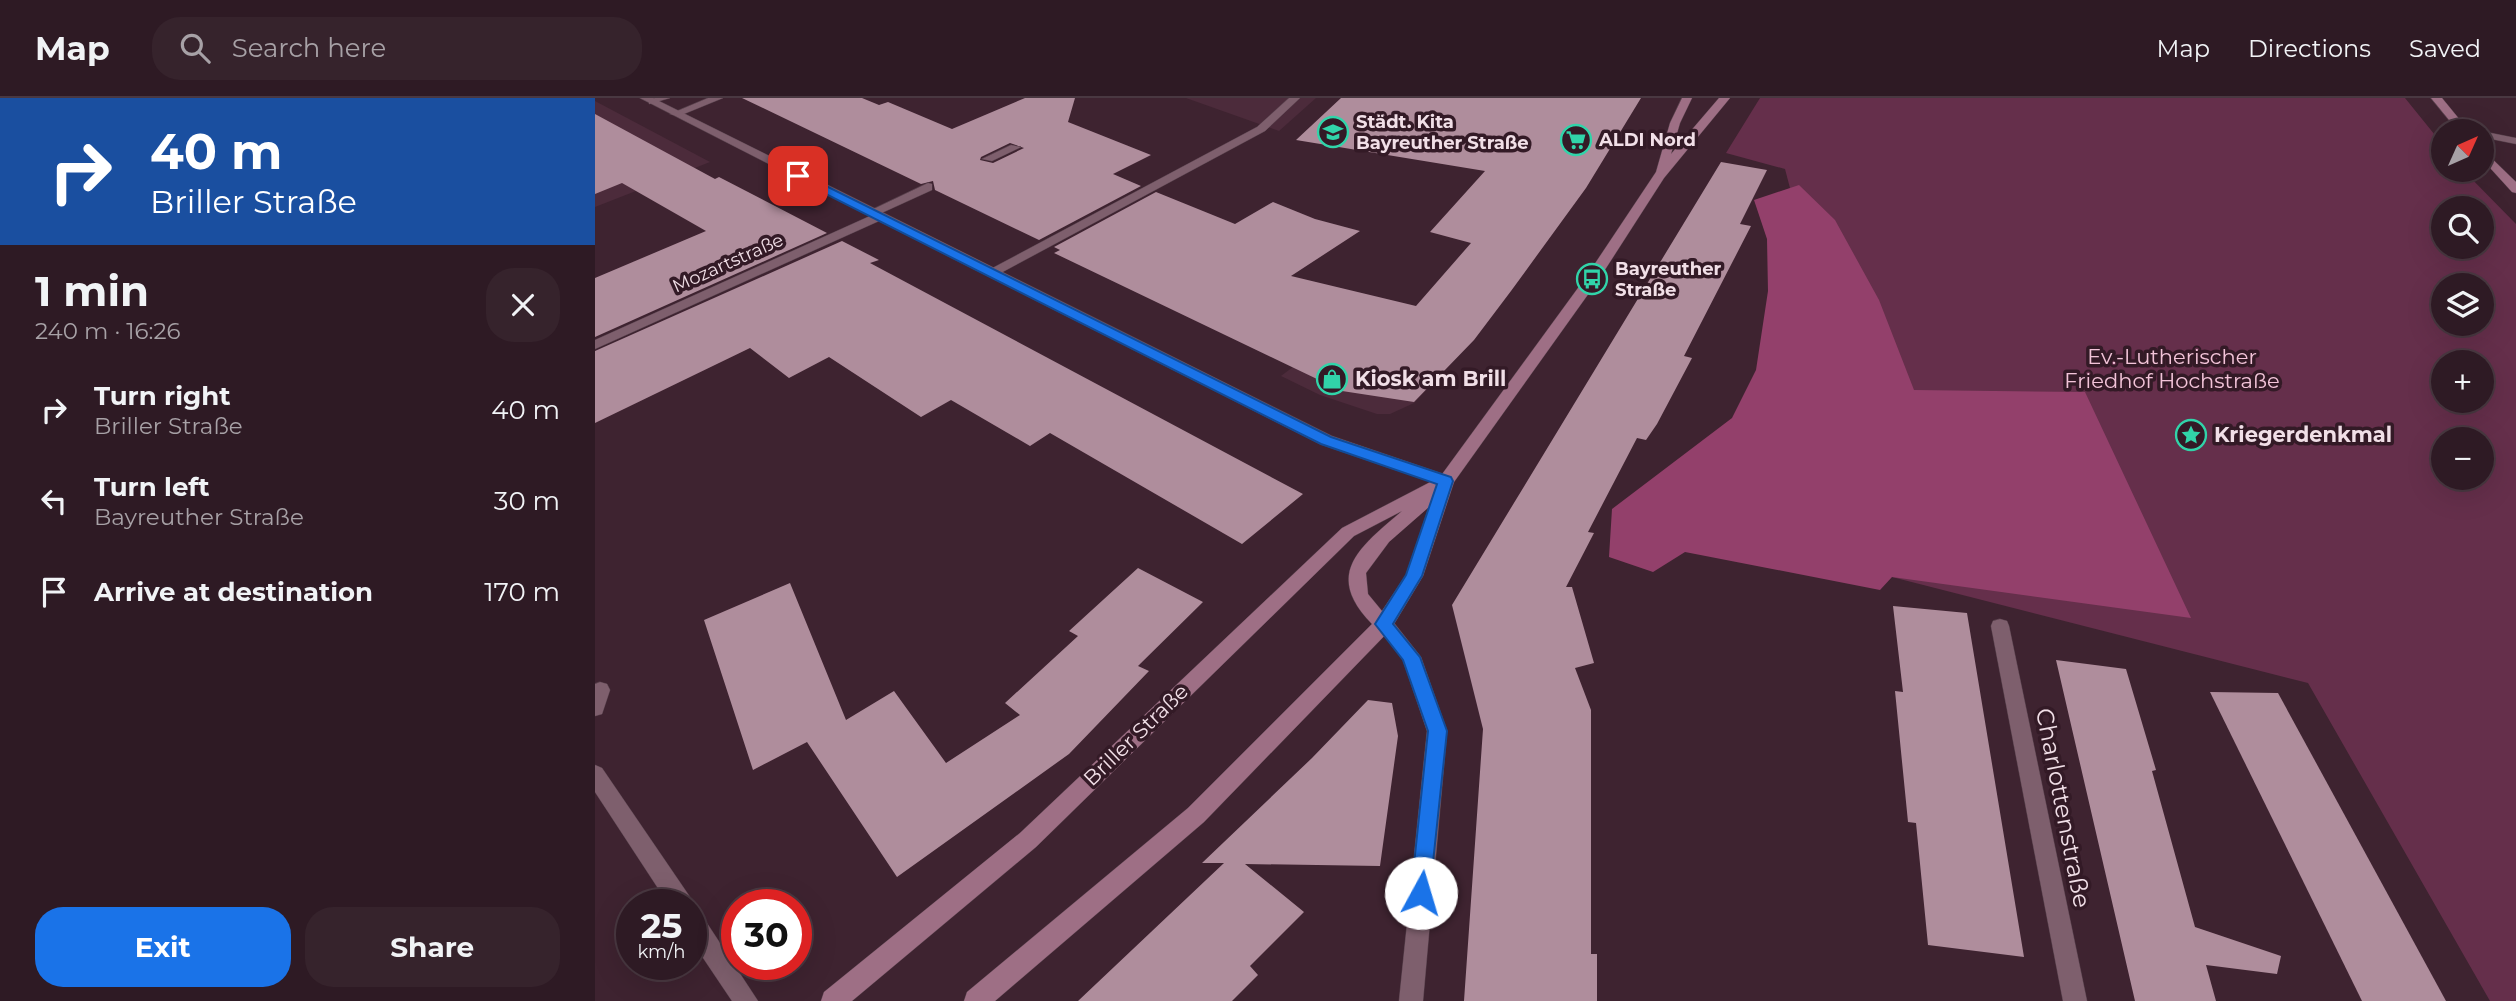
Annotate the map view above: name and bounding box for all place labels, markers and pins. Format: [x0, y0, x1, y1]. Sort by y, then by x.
place label: Städt. Kita Bayreuther Straße [1356, 111, 1529, 154]
school or university icon: Städt. Kita Bayreuther Straße [1316, 115, 1350, 149]
supermarket icon: ALDI Nord [1559, 123, 1593, 157]
place label: ALDI Nord [1598, 129, 1696, 151]
pin [768, 146, 828, 206]
place label: Bayreuther Straße [1615, 258, 1722, 301]
bus stop icon: Bayreuther Straße [1575, 262, 1609, 296]
shop icon: Kiosk am Brill [1315, 362, 1349, 396]
place label: Kiosk am Brill [1355, 366, 1506, 391]
place icon: Kriegerdenkmal [2174, 418, 2208, 452]
place label: Kriegerdenkmal [2214, 422, 2392, 447]

